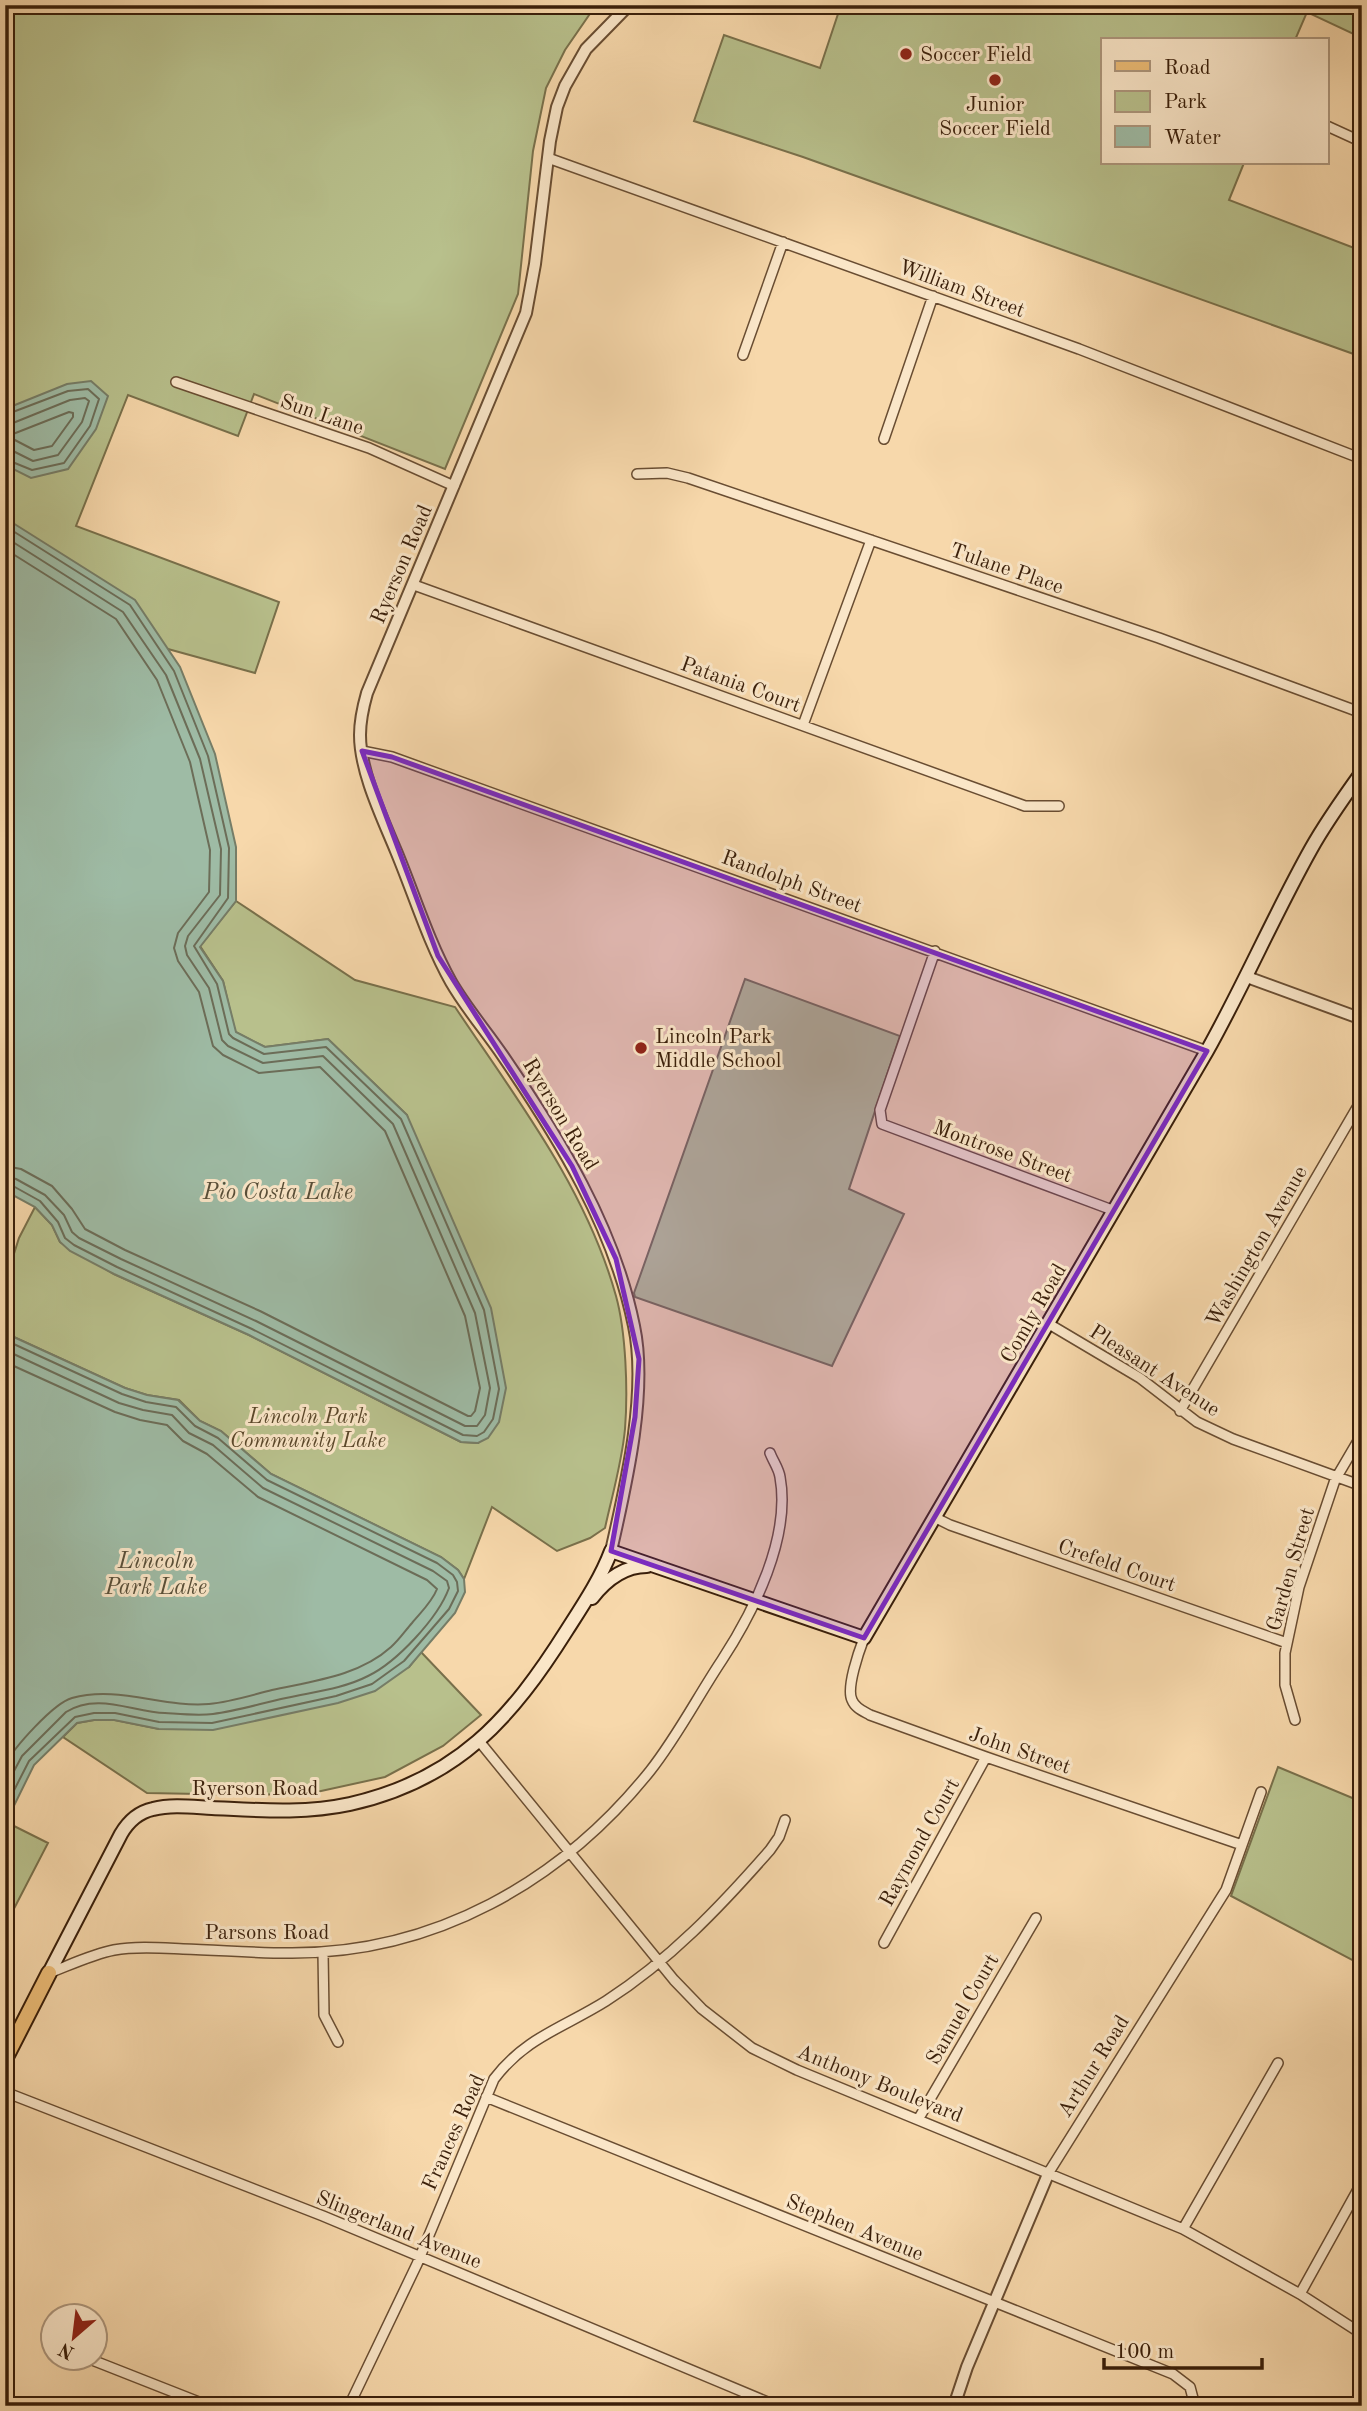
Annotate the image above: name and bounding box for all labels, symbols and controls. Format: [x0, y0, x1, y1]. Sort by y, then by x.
legend [1101, 38, 1328, 164]
place label: Soccer Field [920, 45, 1032, 66]
marker: Soccer Field [898, 46, 914, 62]
text: Road [1164, 58, 1211, 79]
marker: Junior Soccer Field [987, 72, 1003, 88]
text: Park [1164, 92, 1207, 113]
place label: Junior Soccer Field [939, 95, 1051, 140]
text: Water [1164, 128, 1221, 149]
street label: William Street [896, 257, 1027, 322]
street label: Sun Lane [277, 391, 366, 439]
street label: Ryerson Road [368, 502, 437, 627]
street label: Tulane Place [947, 540, 1066, 599]
street label: Patania Court [678, 654, 803, 717]
street label: Randolph Street [719, 847, 864, 918]
place label: Lincoln Park Middle School [655, 1027, 782, 1072]
marker: Lincoln Park Middle School [633, 1040, 649, 1056]
street label: Ryerson Road [518, 1055, 601, 1175]
street label: Montrose Street [930, 1118, 1075, 1187]
street label: Washington Avenue [1203, 1163, 1312, 1331]
water label: Pio Costa Lake [202, 1181, 353, 1204]
street label: Comly Road [998, 1261, 1071, 1367]
street label: Pleasant Avenue [1085, 1321, 1223, 1421]
park label: Lincoln Park Community Lake [230, 1407, 386, 1452]
street label: Garden Street [1264, 1505, 1319, 1634]
street label: Crefeld Court [1055, 1536, 1178, 1596]
water label: Lincoln Park Lake [104, 1550, 207, 1599]
street label: John Street [966, 1724, 1073, 1779]
street label: Raymond Court [876, 1775, 964, 1910]
street label: Ryerson Road [192, 1779, 319, 1800]
street label: Parsons Road [205, 1923, 330, 1944]
street label: Samuel Court [923, 1951, 1003, 2069]
street label: Arthur Road [1055, 2012, 1134, 2122]
street label: Anthony Boulevard [794, 2042, 965, 2127]
street label: Frances Road [419, 2071, 489, 2194]
street label: Slingerland Avenue [313, 2188, 484, 2273]
street label: Stephen Avenue [783, 2191, 926, 2265]
north arrow [38, 2302, 108, 2372]
scale bar [1104, 2327, 1262, 2371]
text: N [56, 2338, 78, 2362]
text: 100 m [1115, 2342, 1174, 2363]

